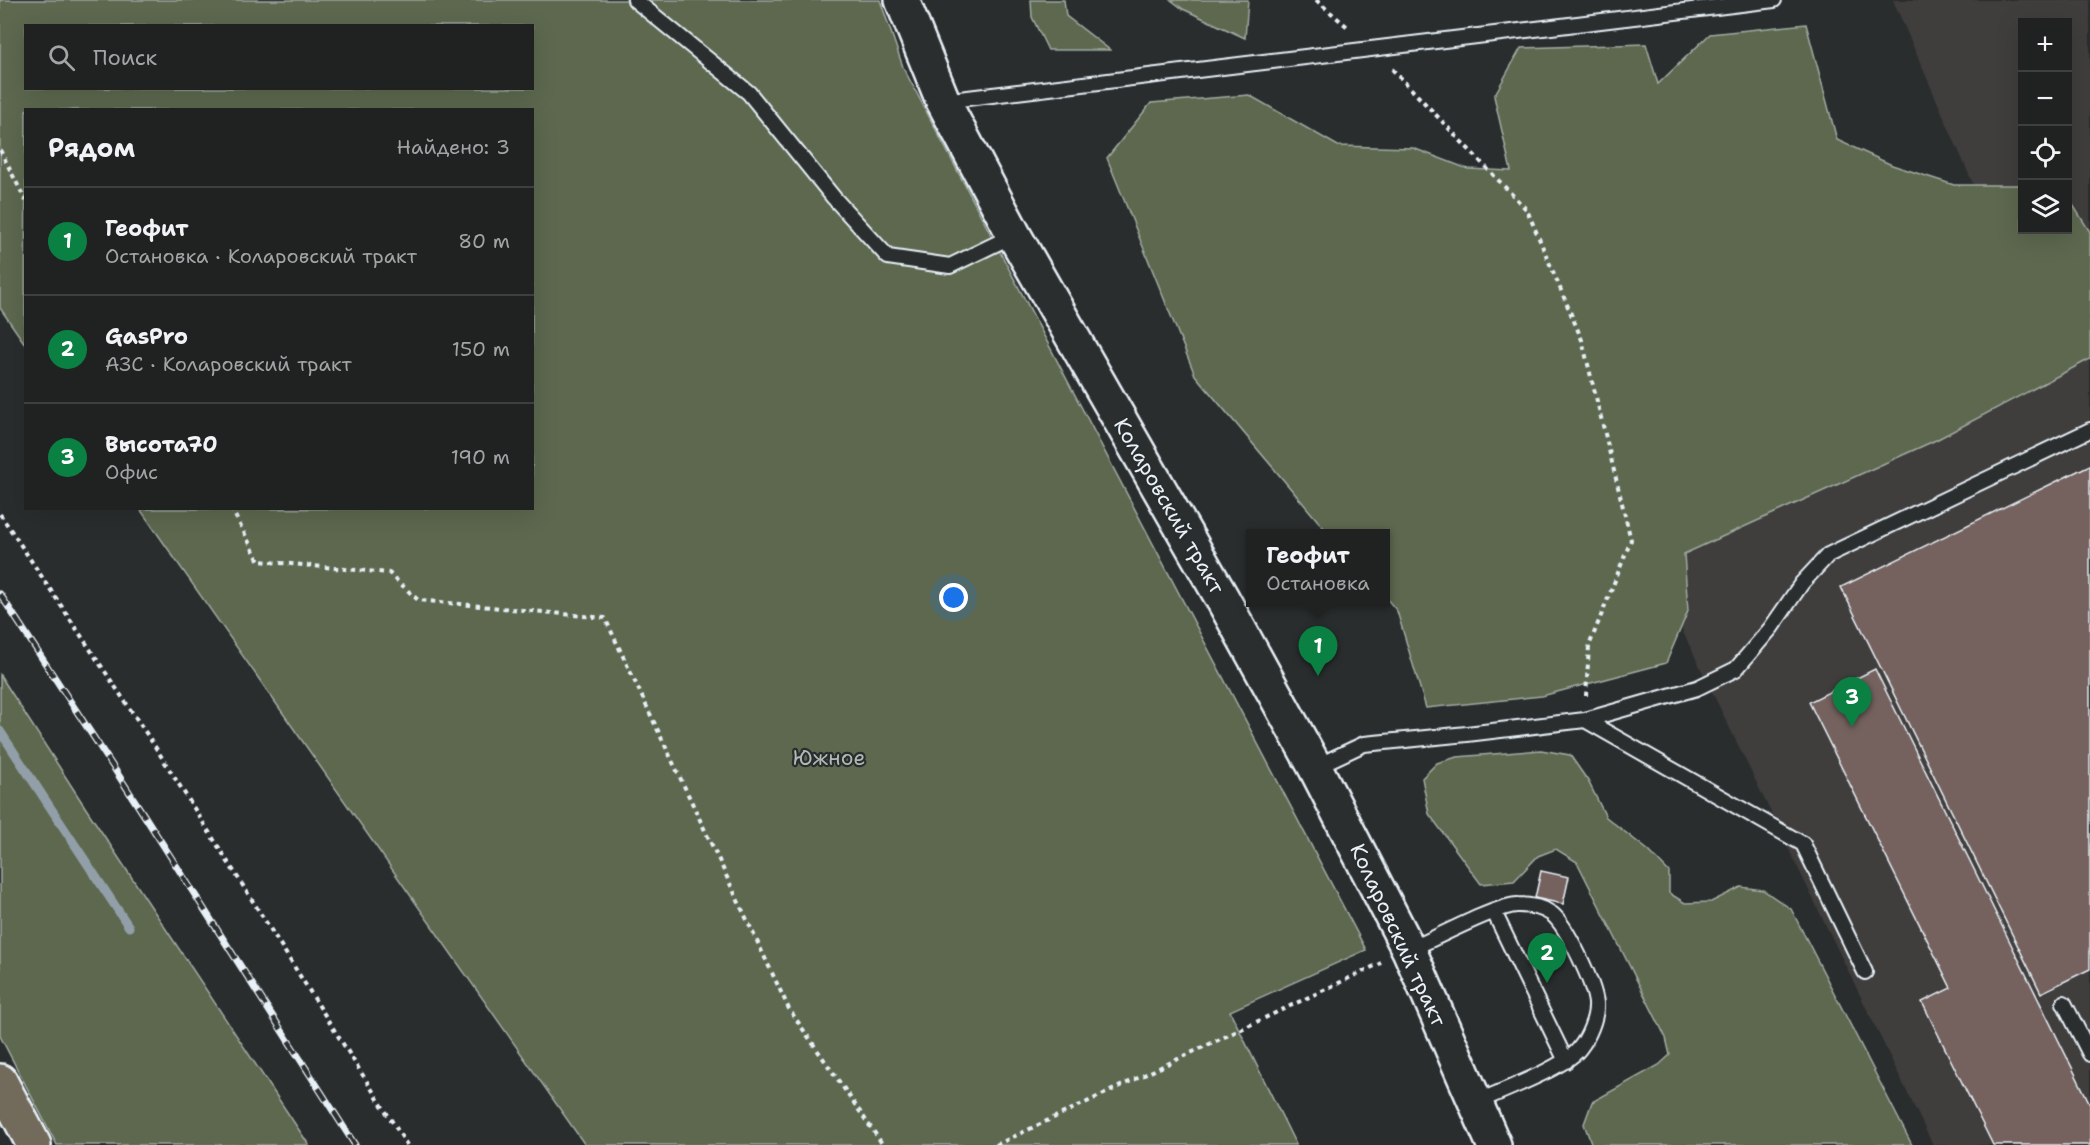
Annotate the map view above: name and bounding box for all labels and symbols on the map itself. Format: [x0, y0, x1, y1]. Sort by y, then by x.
street label: Коларовский тракт [1107, 413, 1231, 599]
your location [939, 583, 968, 612]
pin: 1 [1298, 626, 1338, 676]
pin: 3 [1832, 678, 1872, 727]
park label: Южное [793, 744, 865, 772]
street label: Коларовский тракт [1343, 839, 1453, 1031]
pin: 2 [1528, 934, 1566, 983]

